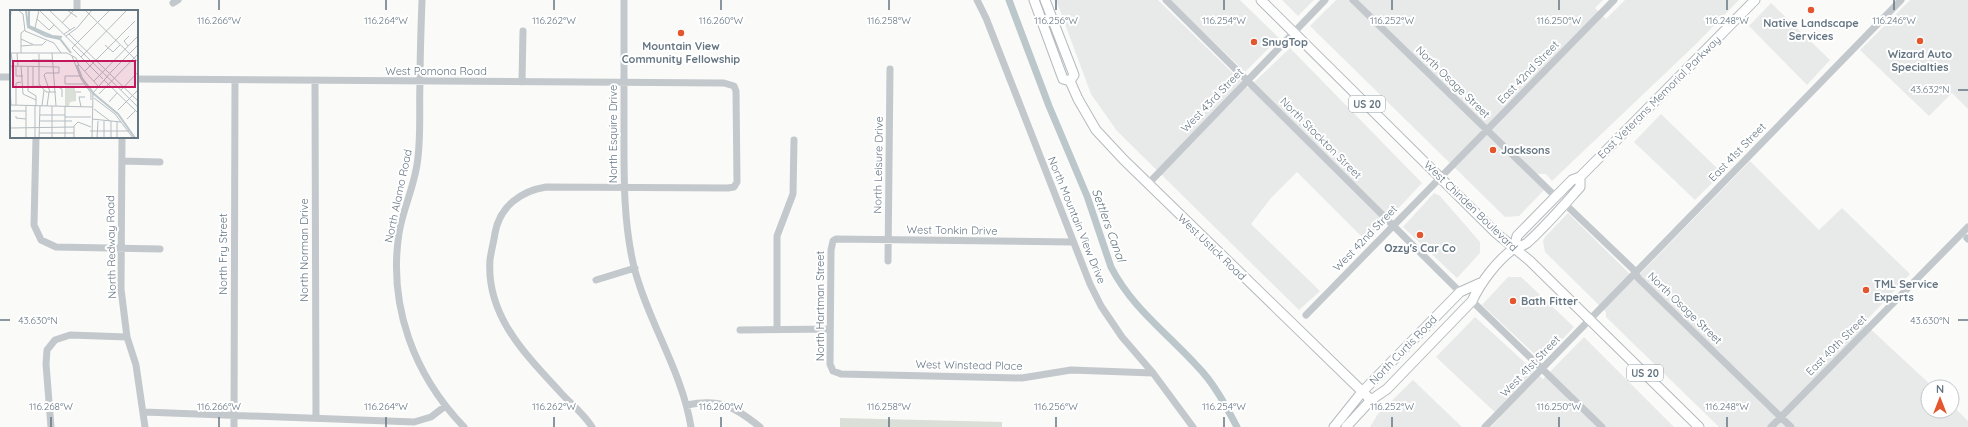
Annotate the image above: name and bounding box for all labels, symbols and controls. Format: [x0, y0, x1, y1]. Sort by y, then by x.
marker: Native Landscape Services [1806, 5, 1816, 15]
inset map [10, 10, 138, 138]
text: 116.266°W [197, 14, 241, 27]
text: 116.264°W [364, 14, 408, 27]
text: 116.262°W [532, 14, 576, 27]
text: 116.260°W [699, 14, 744, 27]
text: 116.258°W [867, 14, 911, 27]
text: 116.256°W [1034, 14, 1078, 27]
text: 116.254°W [1202, 14, 1246, 27]
text: 116.252°W [1370, 14, 1414, 27]
text: 116.250°W [1537, 14, 1582, 27]
text: 116.248°W [1705, 14, 1749, 27]
text: 116.246°W [1872, 14, 1916, 27]
place label: Native Landscape Services [1763, 16, 1859, 43]
marker: Mountain View Community Fellowship [676, 28, 686, 38]
street label: East Veterans Memorial Parkway [1594, 32, 1724, 162]
place label: SnugTop [1262, 35, 1308, 49]
marker: Wizard Auto Specialties [1915, 36, 1925, 46]
marker: SnugTop [1249, 37, 1259, 47]
street label: East 42nd Street [1494, 37, 1562, 107]
place label: Mountain View Community Fellowship [622, 39, 740, 66]
street label: North Osage Street [1413, 43, 1493, 121]
place label: Wizard Auto Specialties [1888, 47, 1952, 74]
street label: West Pomona Road [385, 64, 487, 78]
street label: West 43rd Street [1178, 65, 1246, 135]
text: 43.632°N [1910, 83, 1950, 96]
street label: North Esquire Drive [606, 85, 620, 183]
street label: North Stockton Street [1277, 94, 1365, 182]
road number: US 20 [1349, 96, 1385, 112]
street label: North Leisure Drive [870, 116, 886, 214]
street label: East 41st Street [1705, 119, 1769, 184]
place label: Jacksons [1501, 143, 1550, 157]
marker: Jacksons [1488, 145, 1498, 155]
street label: North Alamo Road [381, 148, 415, 244]
street label: North Mountain View Drive [1045, 154, 1109, 286]
street label: West Chinden Boulevard [1421, 158, 1521, 254]
water label: Settlers Canal [1089, 186, 1130, 265]
street label: North Redway Road [103, 195, 119, 299]
street label: North Norman Drive [297, 198, 311, 302]
street label: West 42nd Street [1330, 202, 1400, 274]
street label: West Ustick Road [1175, 211, 1249, 283]
street label: North Fry Street [216, 213, 230, 295]
street label: West Tonkin Drive [906, 222, 998, 238]
marker: Ozzy's Car Co [1415, 230, 1425, 240]
place label: Ozzy's Car Co [1384, 241, 1456, 255]
street label: North Hartman Street [813, 250, 827, 361]
street label: North Osage Street [1645, 269, 1725, 347]
place label: TML Service Experts [1874, 277, 1939, 304]
marker: TML Service Experts [1861, 285, 1871, 295]
place label: Bath Fitter [1521, 294, 1578, 308]
marker: Bath Fitter [1508, 296, 1518, 306]
street label: North Curtis Road [1366, 312, 1440, 388]
street label: East 40th Street [1803, 312, 1869, 378]
text: 43.630°N [18, 314, 58, 327]
text: 43.630°N [1910, 314, 1950, 327]
street label: West 41st Street [1497, 332, 1563, 400]
street label: West Winstead Place [915, 357, 1023, 373]
road number: US 20 [1627, 365, 1663, 381]
north arrow [1920, 379, 1960, 419]
text: N [1936, 382, 1944, 396]
text: 116.268°W [29, 400, 73, 413]
text: 116.266°W [197, 400, 241, 413]
text: 116.264°W [364, 400, 408, 413]
text: 116.262°W [532, 400, 576, 413]
text: 116.260°W [699, 400, 744, 413]
text: 116.258°W [867, 400, 911, 413]
text: 116.256°W [1034, 400, 1078, 413]
text: 116.254°W [1202, 400, 1246, 413]
text: 116.252°W [1370, 400, 1414, 413]
text: 116.250°W [1537, 400, 1582, 413]
text: 116.248°W [1705, 400, 1749, 413]

